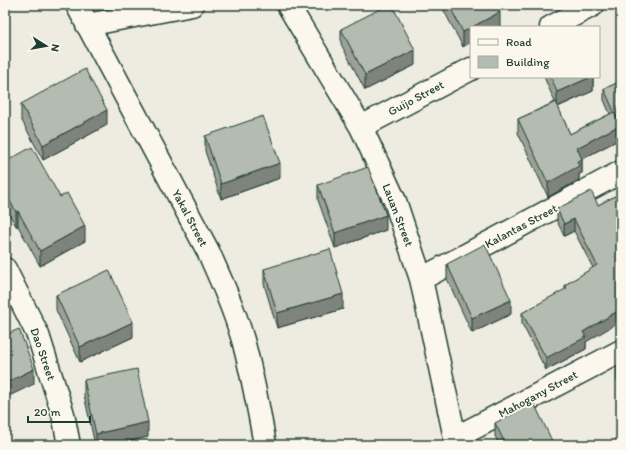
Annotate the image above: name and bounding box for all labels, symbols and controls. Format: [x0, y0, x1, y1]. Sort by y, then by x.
north arrow [26, 26, 66, 66]
legend [470, 26, 600, 78]
text: Road [506, 35, 532, 49]
text: N [48, 43, 62, 53]
text: Building [506, 55, 550, 69]
street label: Guijo Street [385, 77, 447, 119]
street label: Lauan Street [380, 181, 417, 249]
street label: Yakal Street [169, 187, 211, 249]
street label: Kalantas Street [482, 201, 560, 251]
street label: Dao Street [27, 326, 59, 383]
street label: Mahogany Street [496, 367, 580, 421]
scale bar [28, 398, 90, 424]
text: 20 m [34, 405, 61, 419]

